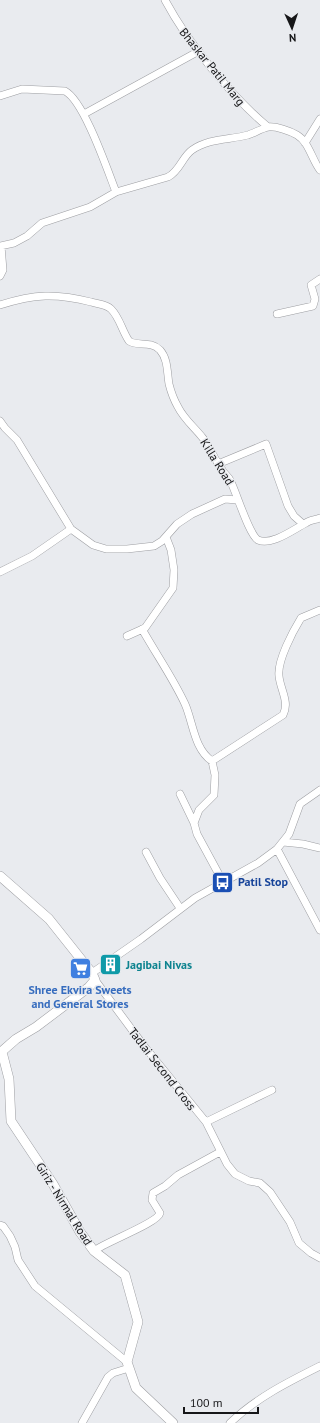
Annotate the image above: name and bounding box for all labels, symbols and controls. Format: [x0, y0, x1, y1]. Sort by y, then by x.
north arrow [272, 8, 312, 48]
street label: Bhaskar Patil Marg [176, 25, 248, 109]
text: N [289, 31, 297, 45]
street label: Killa Road [197, 436, 238, 488]
bus stop icon: Patil Stop [210, 869, 236, 895]
place label: Patil Stop [238, 874, 288, 889]
building icon: Jagibai Nivas [97, 952, 123, 978]
supermarket icon: Shree Ekvira Sweets and General Stores [67, 956, 93, 982]
place label: Jagibai Nivas [125, 957, 192, 972]
place label: Shree Ekvira Sweets and General Stores [28, 982, 132, 1011]
street label: Tadlai Second Cross [125, 1024, 199, 1113]
street label: Giriz - Nirmal Road [33, 1160, 96, 1248]
scale bar [184, 1389, 258, 1415]
text: 100 m [190, 1395, 223, 1410]

